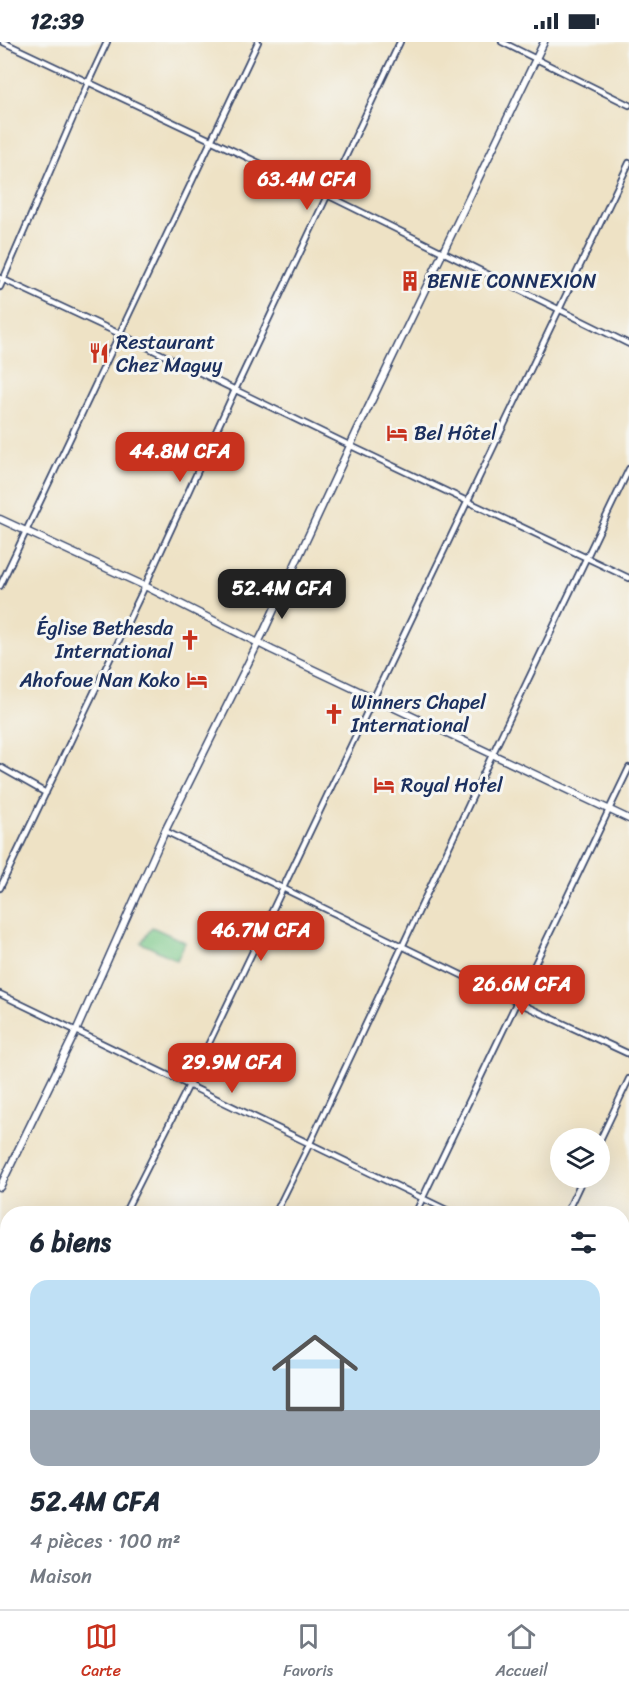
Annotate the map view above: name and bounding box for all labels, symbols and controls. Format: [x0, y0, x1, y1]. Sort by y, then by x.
text: 12:39 [30, 2, 84, 41]
pin: 63.4M CFA [238, 160, 376, 211]
text: 63.4M CFA [258, 162, 356, 197]
place label: BENIE CONNEXION [427, 264, 596, 299]
building icon: BENIE CONNEXION [398, 269, 422, 293]
place label: Restaurant Chez Maguy [116, 325, 223, 383]
restaurant icon: Restaurant Chez Maguy [87, 341, 111, 365]
place label: Bel Hôtel [414, 416, 497, 451]
hotel icon: Bel Hôtel [385, 421, 409, 445]
pin: 44.8M CFA [111, 432, 249, 483]
text: 44.8M CFA [129, 434, 231, 469]
pin: 52.4M CFA [213, 569, 351, 620]
text: 52.4M CFA [232, 571, 332, 606]
place label: Église Bethesda International [36, 611, 174, 669]
church icon: Église Bethesda International [178, 628, 202, 652]
place label: Ahofoue Nan Koko [19, 663, 180, 698]
hotel icon: Ahofoue Nan Koko [185, 668, 209, 692]
place label: Winners Chapel International [350, 685, 487, 743]
church icon: Winners Chapel International [322, 702, 346, 726]
place label: Royal Hotel [401, 768, 504, 803]
hotel icon: Royal Hotel [372, 773, 396, 797]
pin: 46.7M CFA [192, 911, 330, 962]
text: 46.7M CFA [211, 913, 311, 948]
pin: 26.6M CFA [453, 965, 591, 1016]
text: 26.6M CFA [473, 967, 571, 1002]
pin: 29.9M CFA [163, 1043, 301, 1094]
text: 29.9M CFA [182, 1045, 282, 1080]
map controls [550, 1128, 610, 1188]
button: layers [550, 1128, 610, 1188]
text: 6 biens [30, 1219, 111, 1265]
icon: filters [567, 1226, 600, 1259]
icon: home [261, 1319, 369, 1427]
text: 52.4M CFA [30, 1478, 160, 1524]
text: 4 pièces · 100 m² [30, 1524, 181, 1559]
text: Maison [30, 1559, 92, 1594]
tab: Carte [81, 1620, 121, 1685]
tab: Favoris [283, 1620, 333, 1685]
tab: Accueil [496, 1620, 548, 1685]

